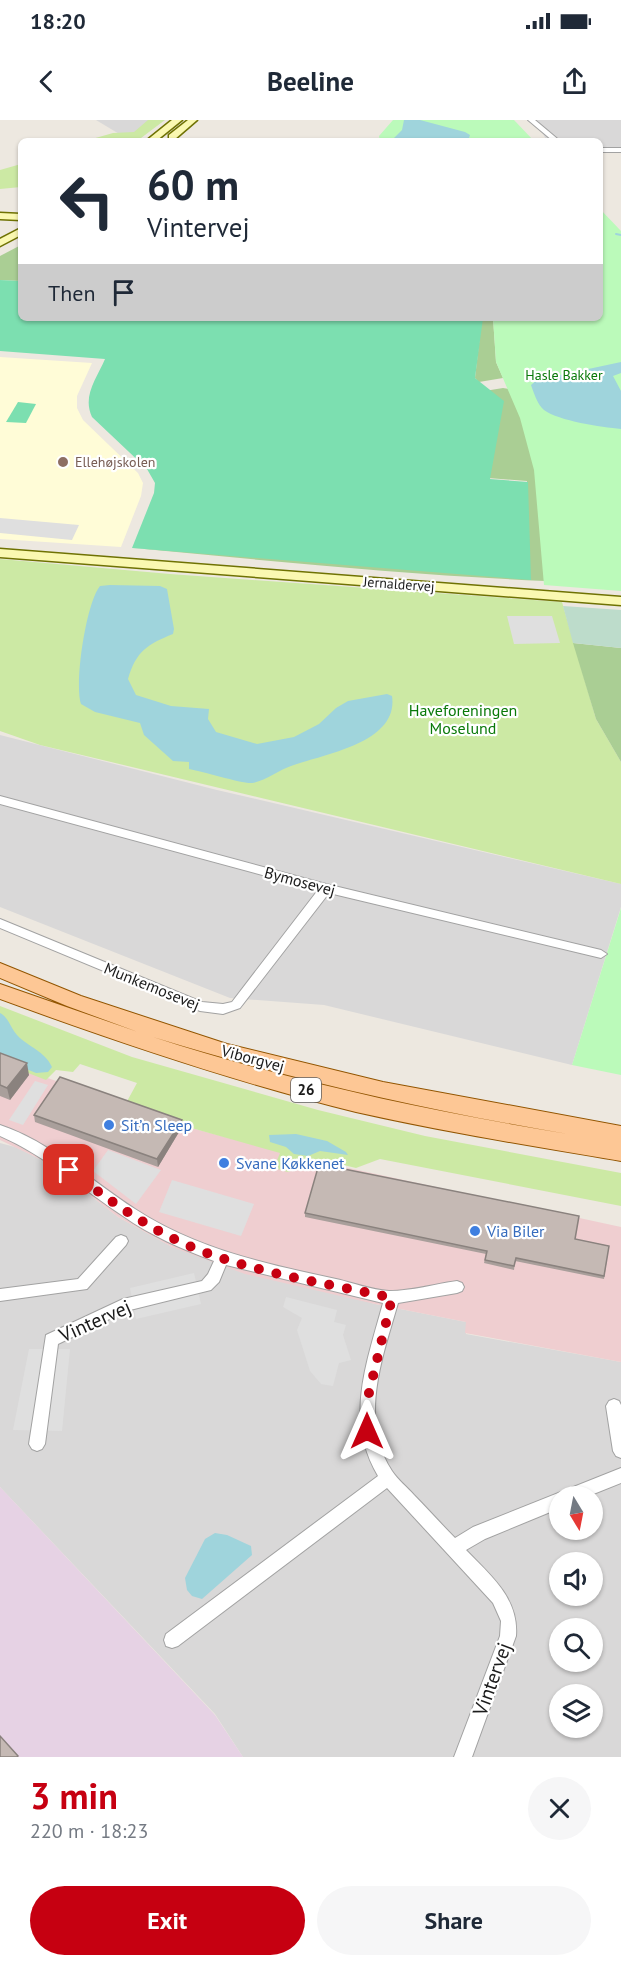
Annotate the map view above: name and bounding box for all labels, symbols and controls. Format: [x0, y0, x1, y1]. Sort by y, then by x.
text: 18:20 [30, 7, 86, 35]
text: Beeline [267, 64, 354, 98]
icon: back [30, 65, 63, 98]
icon: share [558, 65, 591, 98]
text: 60 m [147, 157, 239, 212]
icon: left [48, 162, 126, 240]
text: Vintervej [147, 210, 250, 244]
icon: arrive [107, 276, 140, 309]
text: Then [48, 279, 95, 307]
park label: Hasle Bakker [525, 366, 603, 384]
place label: Ellehøjskolen [75, 453, 156, 471]
marker: Ellehøjskolen [56, 455, 70, 469]
street label: Jernaldervej [362, 572, 435, 595]
park label: Haveforeningen Moselund [409, 700, 517, 738]
street label: Bymosevej [262, 862, 338, 900]
street label: Munkemosevej [101, 958, 203, 1014]
street label: Viborgvej [218, 1040, 287, 1076]
road number: 26 [291, 1078, 321, 1102]
place label: Sit’n Sleep [121, 1115, 192, 1135]
marker: Sit’n Sleep [102, 1118, 116, 1132]
pin [43, 1144, 94, 1195]
icon: arrive [52, 1153, 85, 1186]
place label: Svane Køkkenet [236, 1153, 345, 1173]
marker: Svane Køkkenet [217, 1156, 231, 1170]
place label: Via Biler [486, 1221, 545, 1241]
marker: Via Biler [468, 1224, 482, 1238]
street label: Vintervej [54, 1294, 135, 1349]
position arrow [335, 1399, 399, 1463]
north arrow [549, 1486, 603, 1540]
map controls [549, 1486, 603, 1738]
button: sound [549, 1552, 603, 1606]
button: search [549, 1618, 603, 1672]
street label: Vintervej [466, 1639, 517, 1720]
button: layers [549, 1684, 603, 1738]
text: 3 min [30, 1772, 118, 1819]
button: close [528, 1777, 591, 1840]
text: 220 m · 18:23 [30, 1818, 148, 1844]
button: Exit [30, 1886, 305, 1955]
button: Share [317, 1886, 591, 1955]

